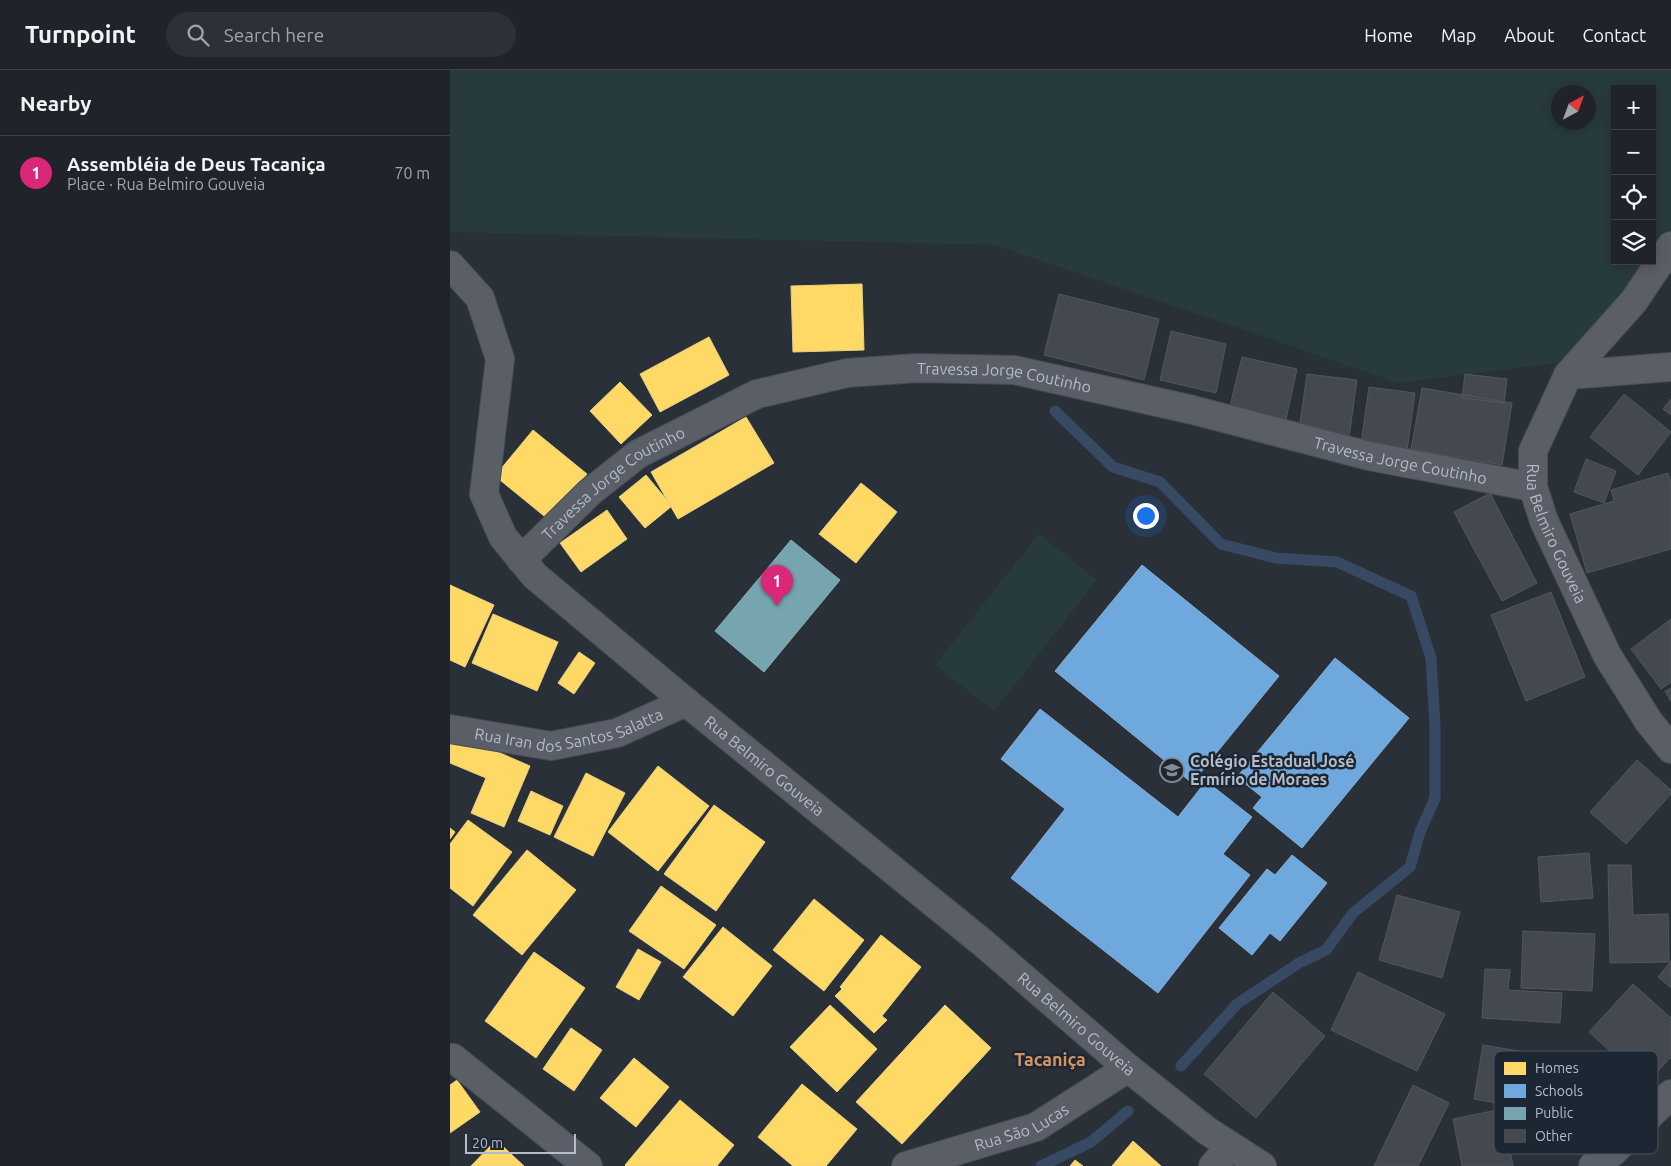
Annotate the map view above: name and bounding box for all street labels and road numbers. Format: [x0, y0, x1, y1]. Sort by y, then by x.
street label: Travessa Jorge Coutinho [917, 359, 1093, 396]
street label: Travessa Jorge Coutinho [538, 423, 688, 543]
street label: Travessa Jorge Coutinho [1312, 433, 1488, 487]
street label: Rua Belmiro Gouveia [1524, 463, 1590, 606]
street label: Rua Iran dos Santos Salatta [473, 705, 665, 756]
street label: Rua Belmiro Gouveia [701, 712, 828, 820]
street label: Rua Belmiro Gouveia [1014, 968, 1139, 1079]
street label: Rua São Lucas [972, 1100, 1072, 1154]

